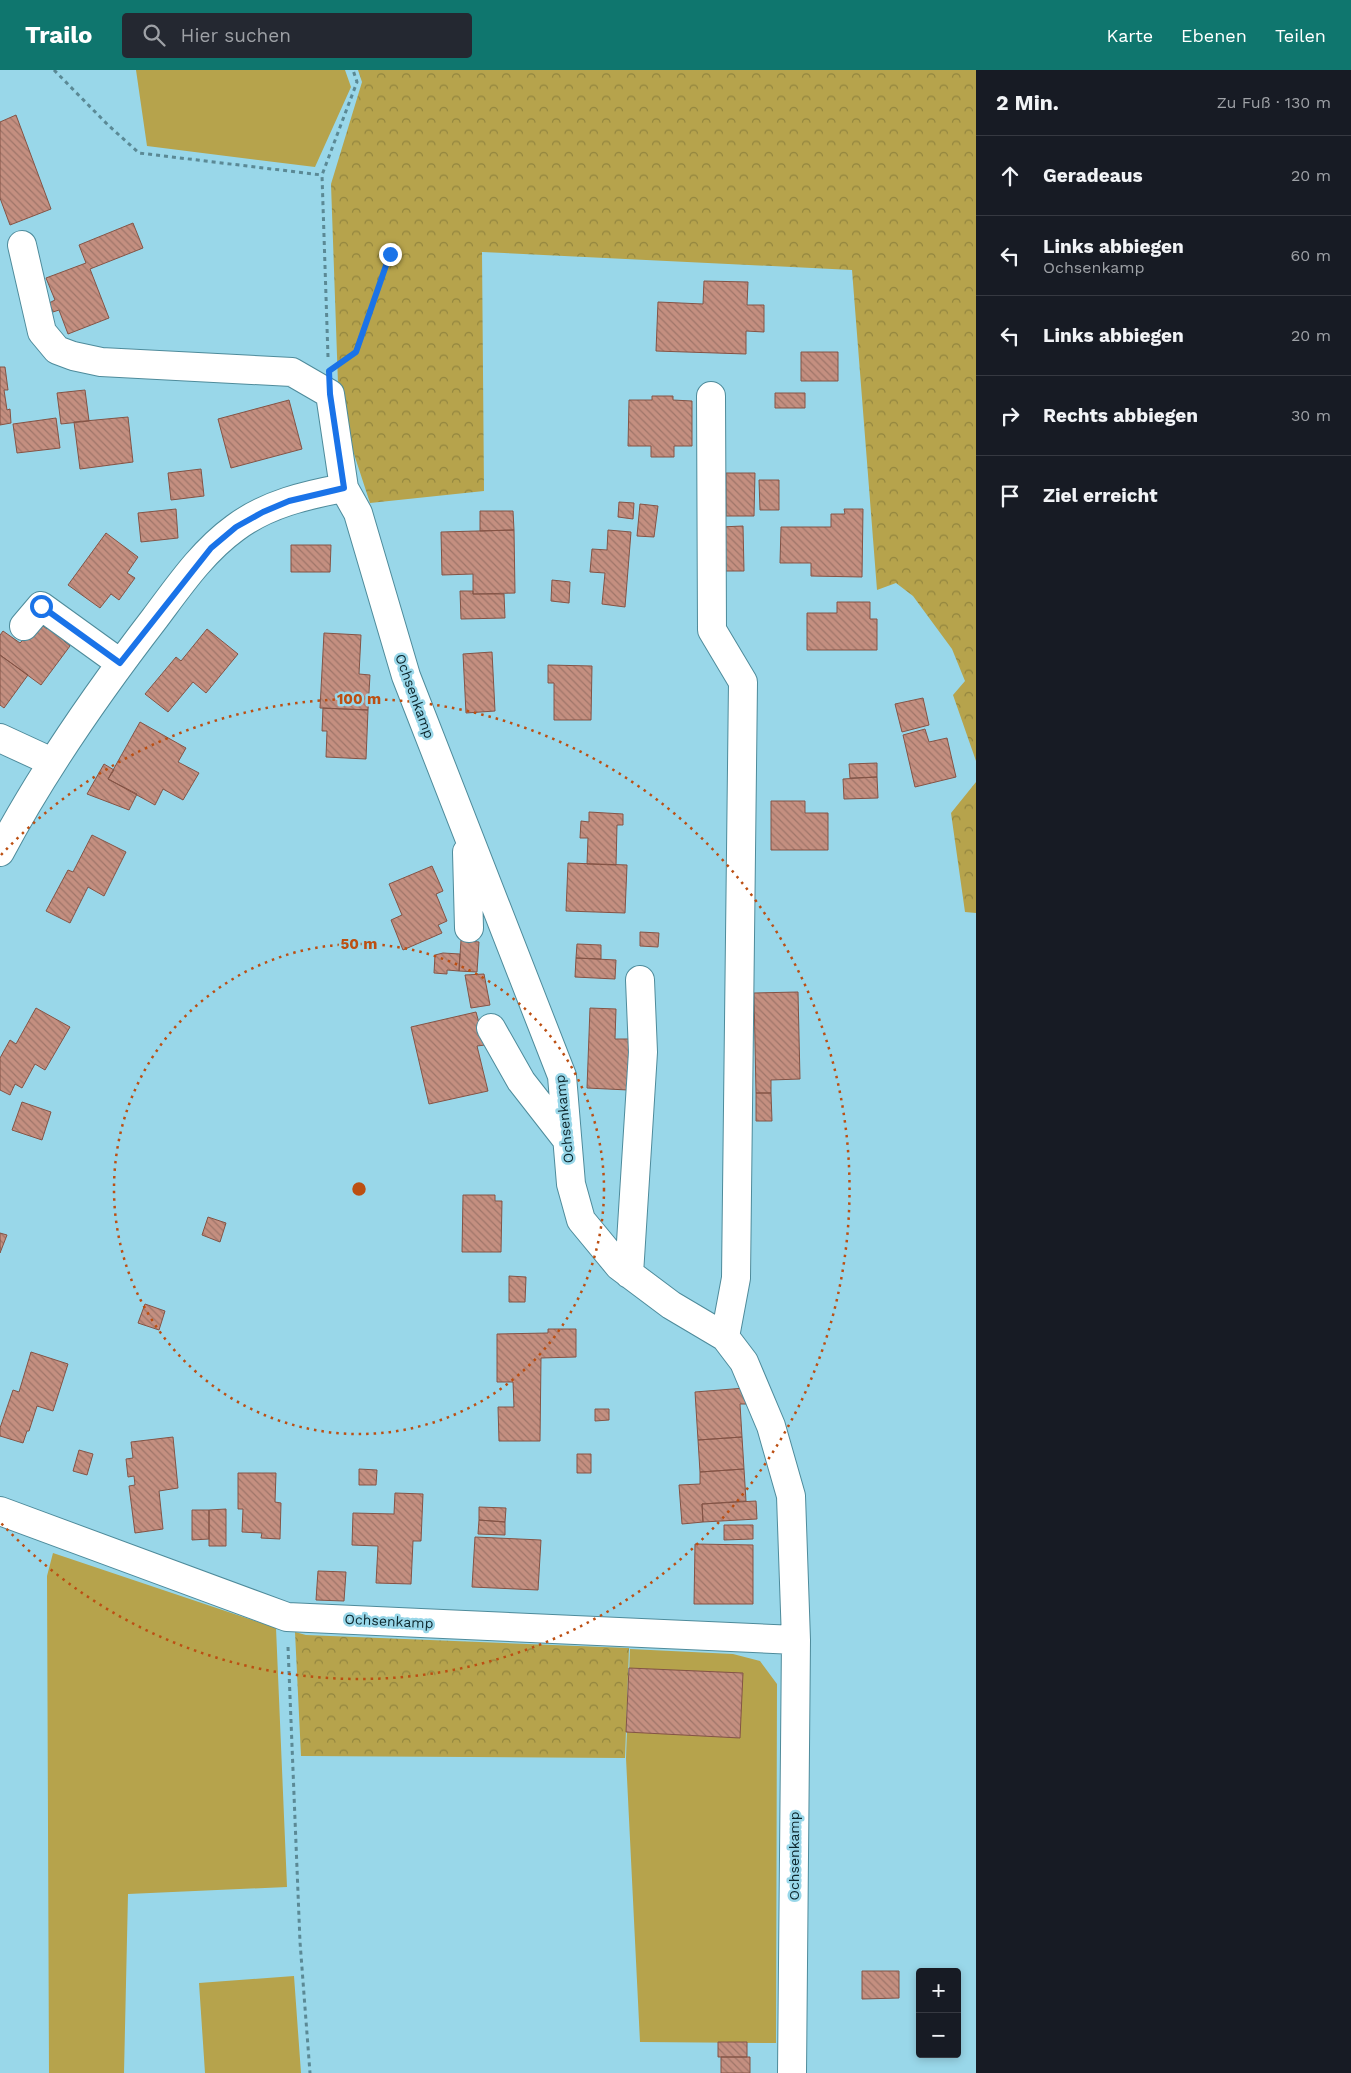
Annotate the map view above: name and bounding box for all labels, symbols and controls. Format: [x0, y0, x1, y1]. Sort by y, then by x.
search box [122, 13, 472, 58]
text: Trailo [25, 21, 92, 49]
icon: search [140, 21, 168, 49]
text: Hier suchen [180, 24, 291, 47]
text: Karte [1107, 25, 1153, 46]
text: Ebenen [1181, 25, 1247, 46]
text: Teilen [1275, 25, 1326, 46]
text: 2 Min. [996, 90, 1059, 115]
text: Zu Fuß · 130 m [1217, 93, 1331, 112]
icon: ahead [996, 162, 1024, 190]
text: Geradeaus [1043, 164, 1143, 187]
text: 20 m [1291, 166, 1331, 185]
text: Links abbiegen [1043, 235, 1184, 258]
icon: left [996, 242, 1024, 270]
route end [379, 243, 402, 266]
text: 60 m [1291, 246, 1331, 265]
text: Ochsenkamp [1043, 258, 1145, 277]
icon: left [996, 322, 1024, 350]
text: Links abbiegen [1043, 324, 1184, 347]
text: 20 m [1291, 326, 1331, 345]
icon: right [996, 402, 1024, 430]
text: Rechts abbiegen [1043, 404, 1198, 427]
text: 30 m [1291, 406, 1331, 425]
icon: arrive [996, 482, 1024, 510]
text: Ziel erreicht [1043, 484, 1158, 507]
route start [30, 595, 53, 618]
street label: Ochsenkamp [392, 651, 438, 741]
text: 100 m [337, 690, 381, 708]
text: 50 m [341, 935, 377, 953]
street label: Ochsenkamp [551, 1074, 577, 1164]
centre of rings [350, 1180, 368, 1198]
street label: Ochsenkamp [344, 1611, 434, 1631]
street label: Ochsenkamp [786, 1812, 802, 1900]
map controls [916, 1968, 961, 2058]
button: + [916, 1968, 961, 2013]
button: − [916, 2013, 961, 2058]

